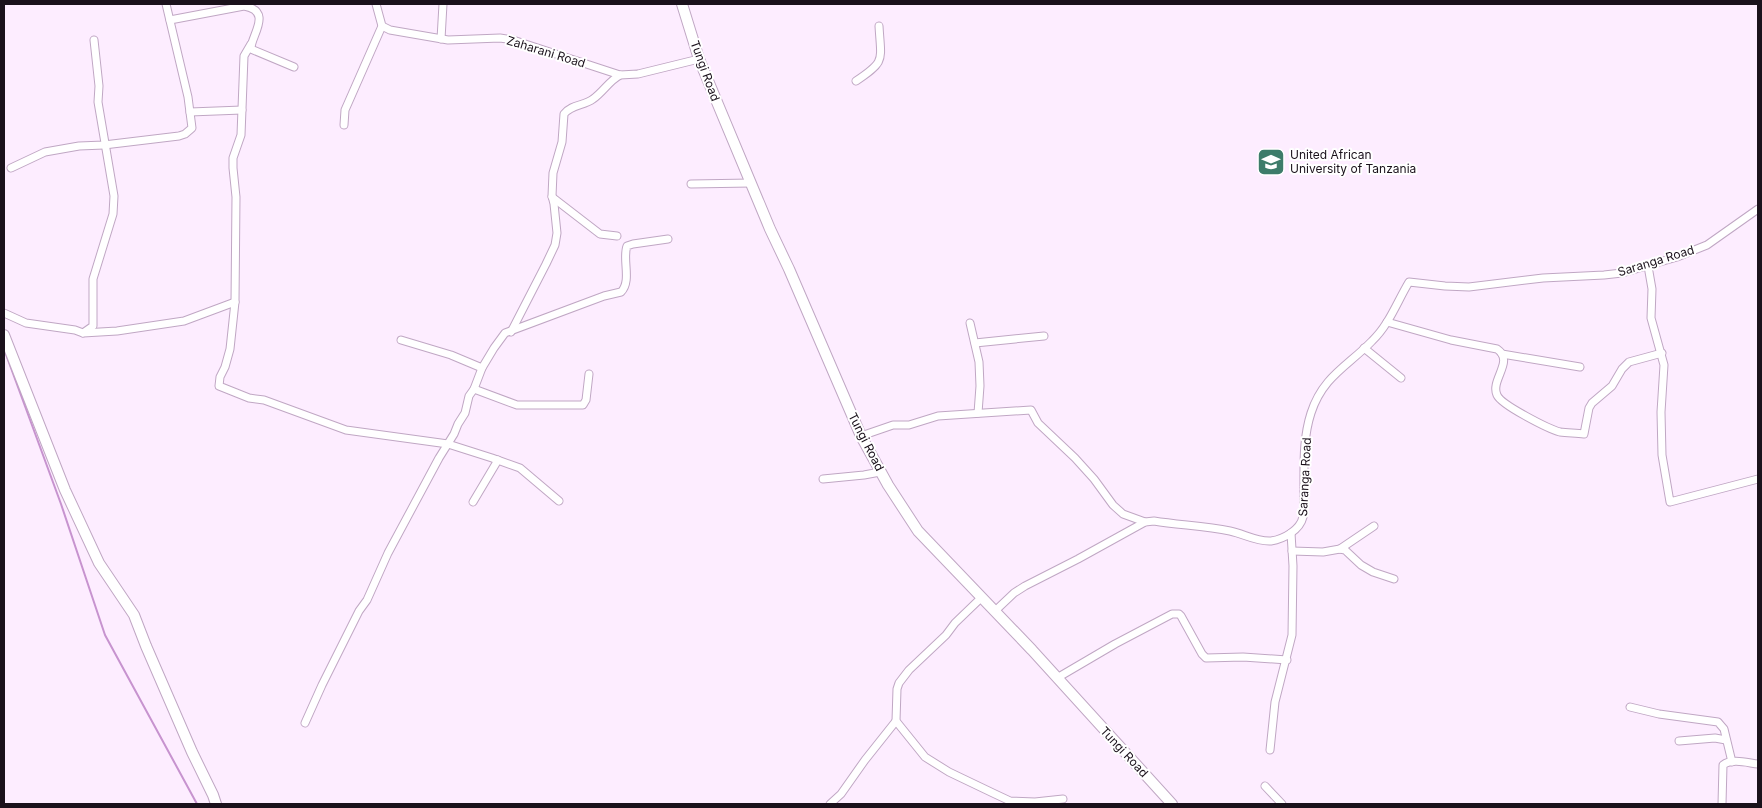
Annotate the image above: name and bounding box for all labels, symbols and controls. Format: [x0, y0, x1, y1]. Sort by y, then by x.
street label: Zaharani Road [505, 32, 587, 71]
street label: Tungi Road [688, 38, 723, 103]
school or university icon: United African University of Tanzania [1256, 147, 1286, 177]
place label: United African University of Tanzania [1290, 147, 1416, 176]
street label: Saranga Road [1616, 242, 1696, 279]
street label: Tungi Road [845, 410, 888, 474]
street label: Saranga Road [1295, 437, 1314, 517]
street label: Tungi Road [1097, 723, 1152, 780]

